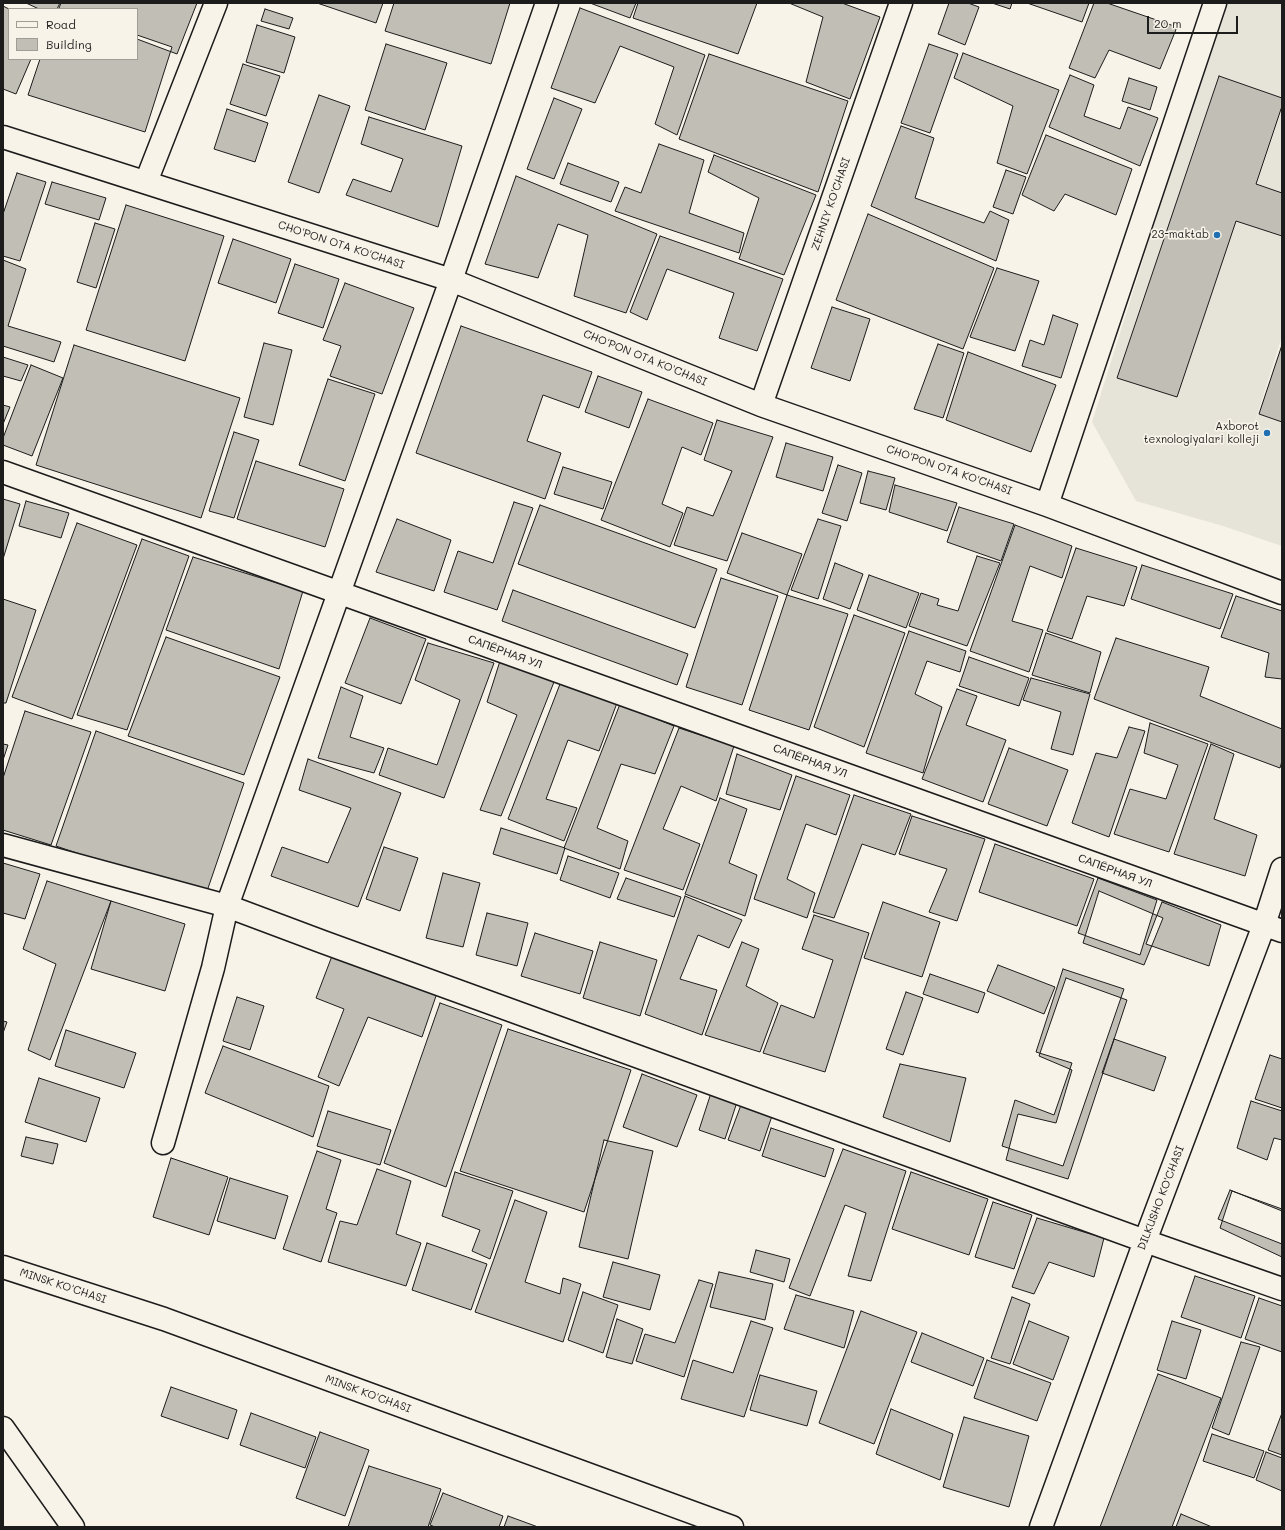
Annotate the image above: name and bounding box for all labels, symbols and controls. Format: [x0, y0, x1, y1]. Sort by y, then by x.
legend [8, 8, 138, 60]
scale bar [1149, 8, 1240, 34]
text: 20 m [1154, 15, 1182, 31]
text: Road [46, 16, 76, 32]
text: Building [46, 36, 92, 52]
street label: ZEHNIY KO'CHASI [809, 156, 853, 252]
street label: CHO'PON OTA KO'CHASI [276, 218, 406, 272]
place label: 23-maktab [1152, 228, 1209, 242]
marker: 23-maktab [1212, 230, 1222, 240]
street label: CHO'PON OTA KO'CHASI [581, 327, 709, 389]
place label: Axborot texnologiyalari kolleji [1144, 420, 1259, 446]
marker: Axborot texnologiyalari kolleji [1262, 428, 1272, 438]
street label: CHO'PON OTA KO'CHASI [884, 442, 1014, 498]
street label: САПЁРНАЯ УЛ [466, 632, 544, 672]
street label: САПЁРНАЯ УЛ [771, 741, 849, 781]
street label: САПЁРНАЯ УЛ [1076, 851, 1154, 891]
street label: DILKUSHO KO'CHASI [1135, 1144, 1187, 1252]
street label: MINSK KO'CHASI [18, 1266, 108, 1306]
street label: MINSK KO'CHASI [323, 1372, 413, 1416]

